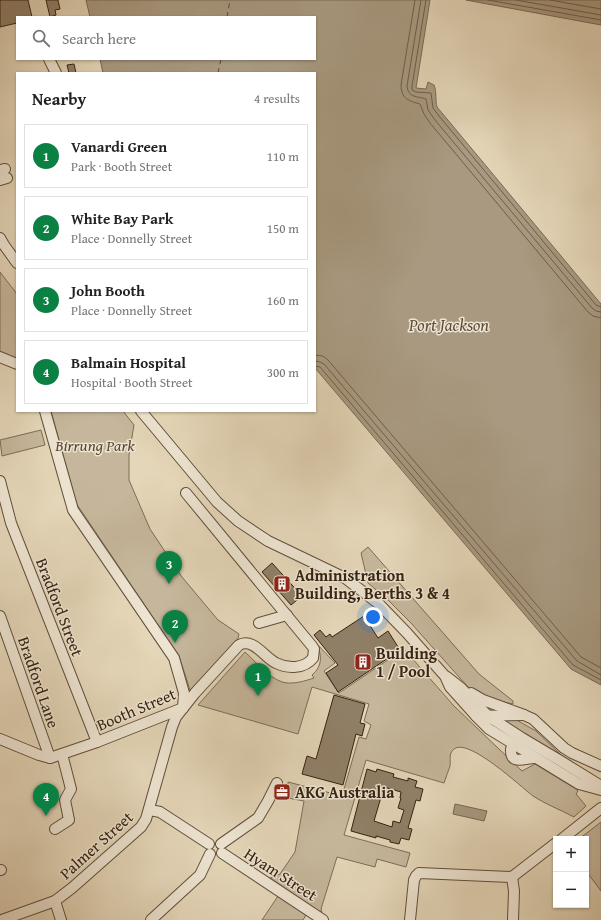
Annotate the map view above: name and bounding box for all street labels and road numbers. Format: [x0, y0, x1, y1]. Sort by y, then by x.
street label: Bradford Street [30, 554, 90, 660]
street label: Bradford Lane [12, 633, 66, 731]
street label: Booth Street [93, 681, 180, 736]
street label: Palmer Street [54, 805, 138, 885]
street label: Hyam Street [240, 841, 323, 907]

